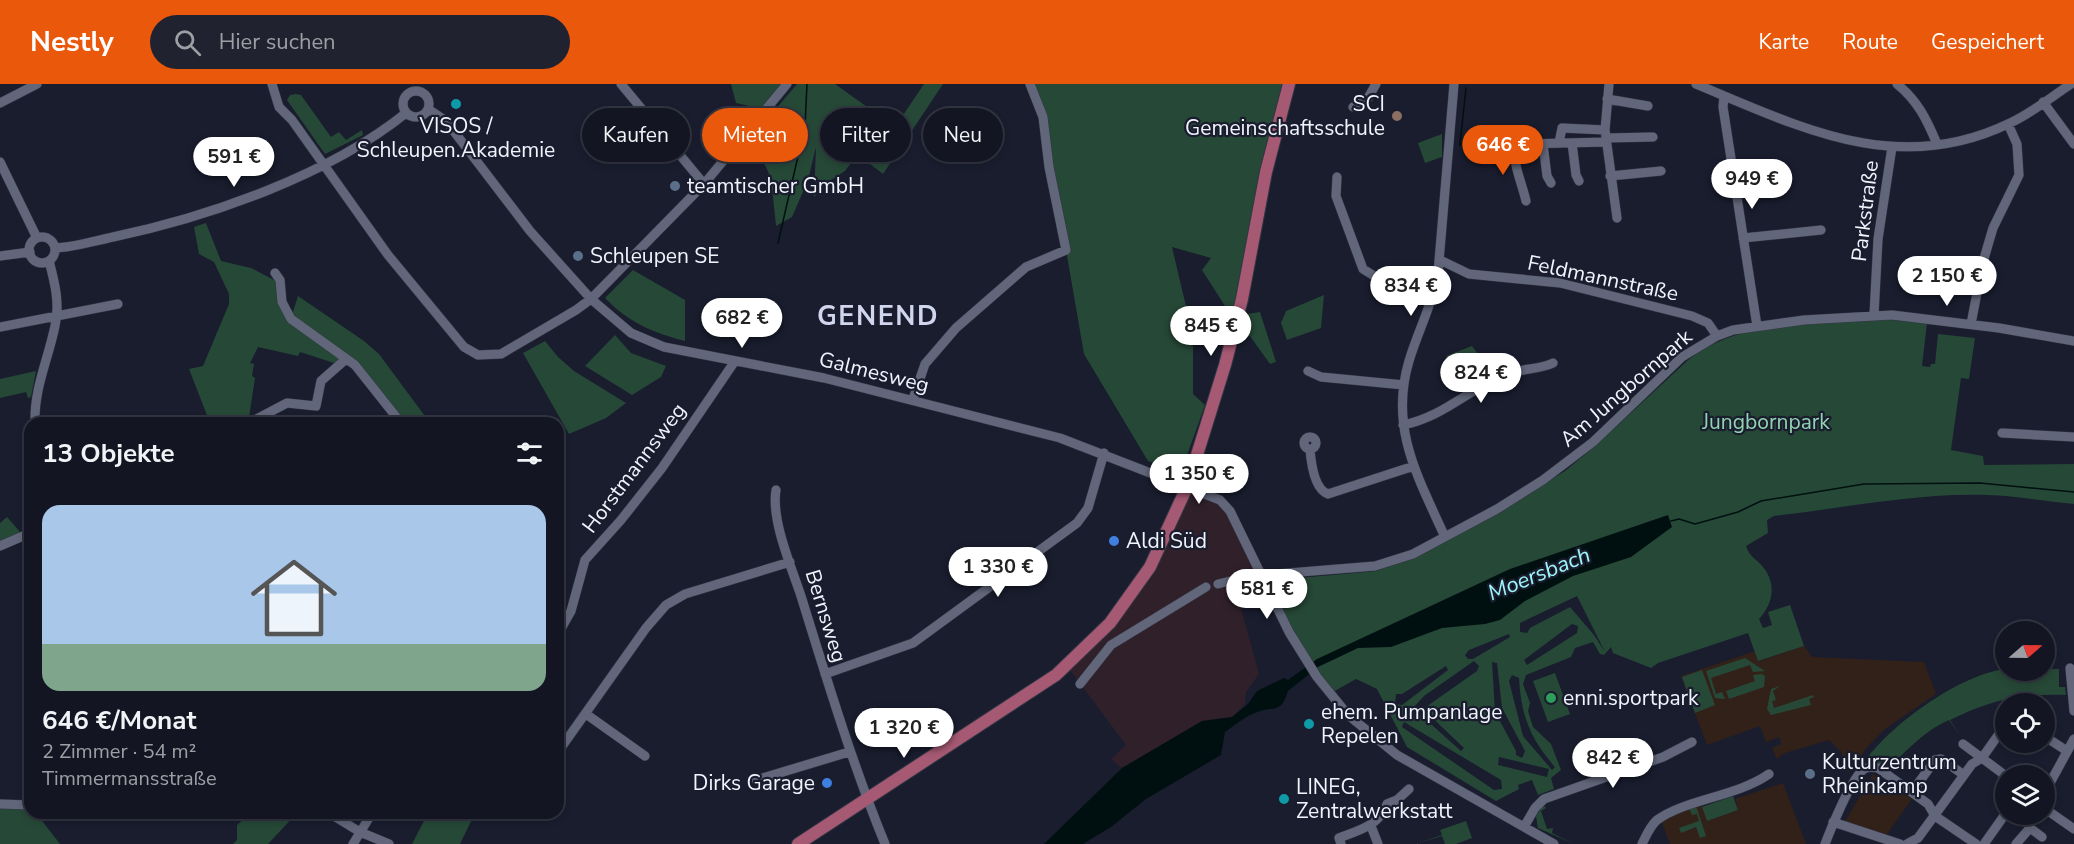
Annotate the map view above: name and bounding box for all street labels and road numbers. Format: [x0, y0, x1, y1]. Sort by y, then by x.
street label: Parkstraße [1845, 159, 1885, 263]
street label: Feldmannstraße [1525, 248, 1681, 308]
street label: Am Jungbornpark [1554, 323, 1698, 453]
street label: Galmesweg [816, 345, 932, 399]
street label: Horstmannsweg [576, 397, 692, 539]
street label: Bernsweg [799, 566, 853, 666]

